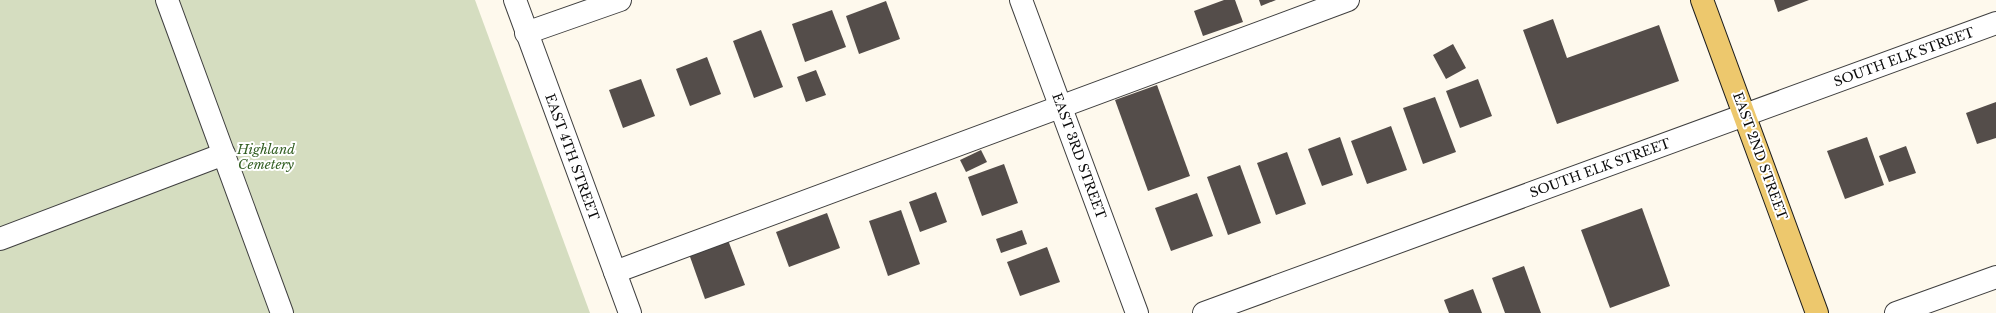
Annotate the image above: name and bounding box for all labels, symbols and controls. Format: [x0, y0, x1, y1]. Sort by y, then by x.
street label: SOUTH ELK STREET [1831, 23, 1977, 90]
street label: EAST 3RD STREET [1048, 90, 1110, 222]
street label: EAST 2ND STREET [1729, 90, 1791, 223]
street label: EAST 4TH STREET [541, 91, 603, 223]
street label: SOUTH ELK STREET [1527, 134, 1673, 201]
park label: Highland Cemetery [236, 141, 295, 173]

